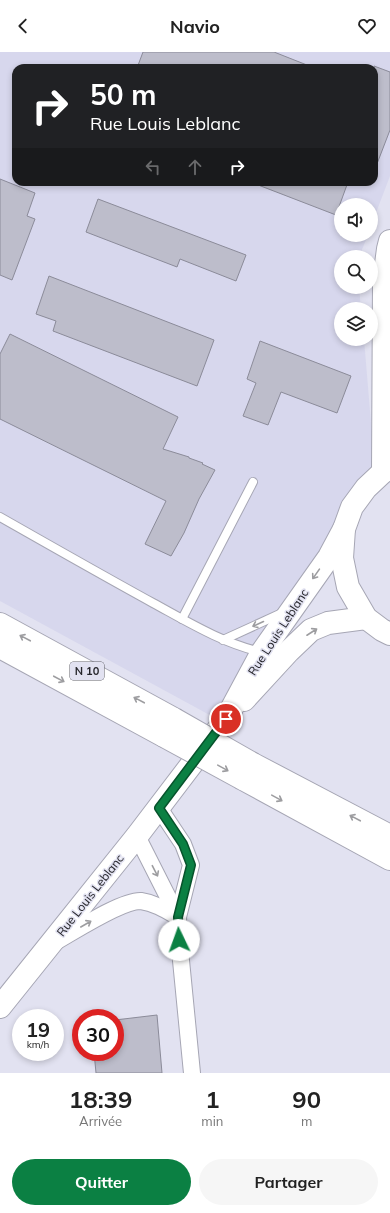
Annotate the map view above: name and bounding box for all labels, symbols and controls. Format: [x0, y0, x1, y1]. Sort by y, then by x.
icon: back [12, 15, 34, 37]
text: Navio [170, 15, 220, 38]
icon: heart [356, 15, 378, 37]
text: 50 m [90, 77, 156, 112]
icon: right [24, 80, 76, 132]
text: Rue Louis Leblanc [90, 112, 240, 135]
icon: left [142, 156, 164, 178]
icon: ahead [184, 156, 206, 178]
icon: right [226, 156, 248, 178]
map controls [334, 198, 378, 346]
button: sound [334, 198, 378, 242]
button: search [334, 250, 378, 294]
button: layers [334, 302, 378, 346]
one-way arrow [312, 569, 320, 580]
street label: Rue Louis Leblanc [244, 586, 312, 678]
one-way arrow [252, 621, 264, 628]
one-way arrow [306, 627, 318, 635]
one-way arrow [19, 634, 31, 641]
road number: N 10 [70, 662, 104, 680]
one-way arrow [53, 676, 65, 684]
one-way arrow [133, 696, 145, 703]
pin [209, 702, 243, 736]
icon: arrive [215, 708, 237, 730]
one-way arrow [217, 765, 229, 773]
one-way arrow [271, 794, 283, 802]
one-way arrow [350, 814, 362, 821]
street label: Rue Louis Leblanc [53, 851, 127, 939]
one-way arrow [152, 865, 159, 877]
position arrow [158, 919, 200, 961]
one-way arrow [80, 920, 92, 928]
speed limit sign: 30 [72, 1009, 124, 1061]
text: 19 [26, 1017, 50, 1042]
text: km/h [27, 1038, 49, 1051]
text: 18:39 [69, 1084, 132, 1114]
text: 1 [205, 1084, 220, 1114]
text: 90 [292, 1084, 321, 1114]
text: Arrivée [79, 1113, 122, 1129]
text: min [201, 1113, 223, 1129]
text: m [301, 1113, 312, 1129]
button: Quitter [12, 1159, 191, 1205]
button: Partager [199, 1159, 378, 1205]

